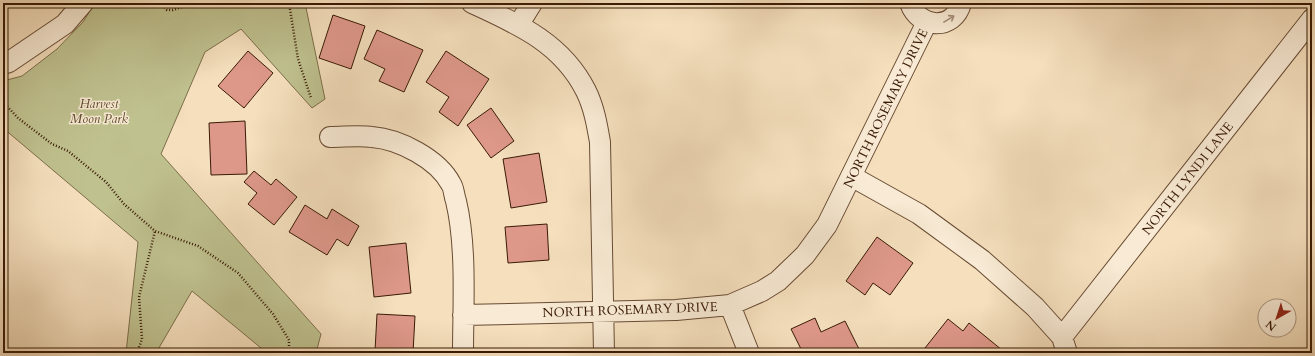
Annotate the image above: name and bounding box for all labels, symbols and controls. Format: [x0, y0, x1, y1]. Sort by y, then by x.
one-way arrow [943, 15, 954, 24]
street label: NORTH ROSEMARY DRIVE [839, 26, 932, 191]
park label: Harvest Moon Park [70, 95, 128, 128]
street label: NORTH LYNDI LANE [1138, 118, 1238, 239]
street label: NORTH ROSEMARY DRIVE [542, 298, 718, 322]
north arrow [1257, 298, 1297, 338]
text: N [1262, 316, 1279, 334]

